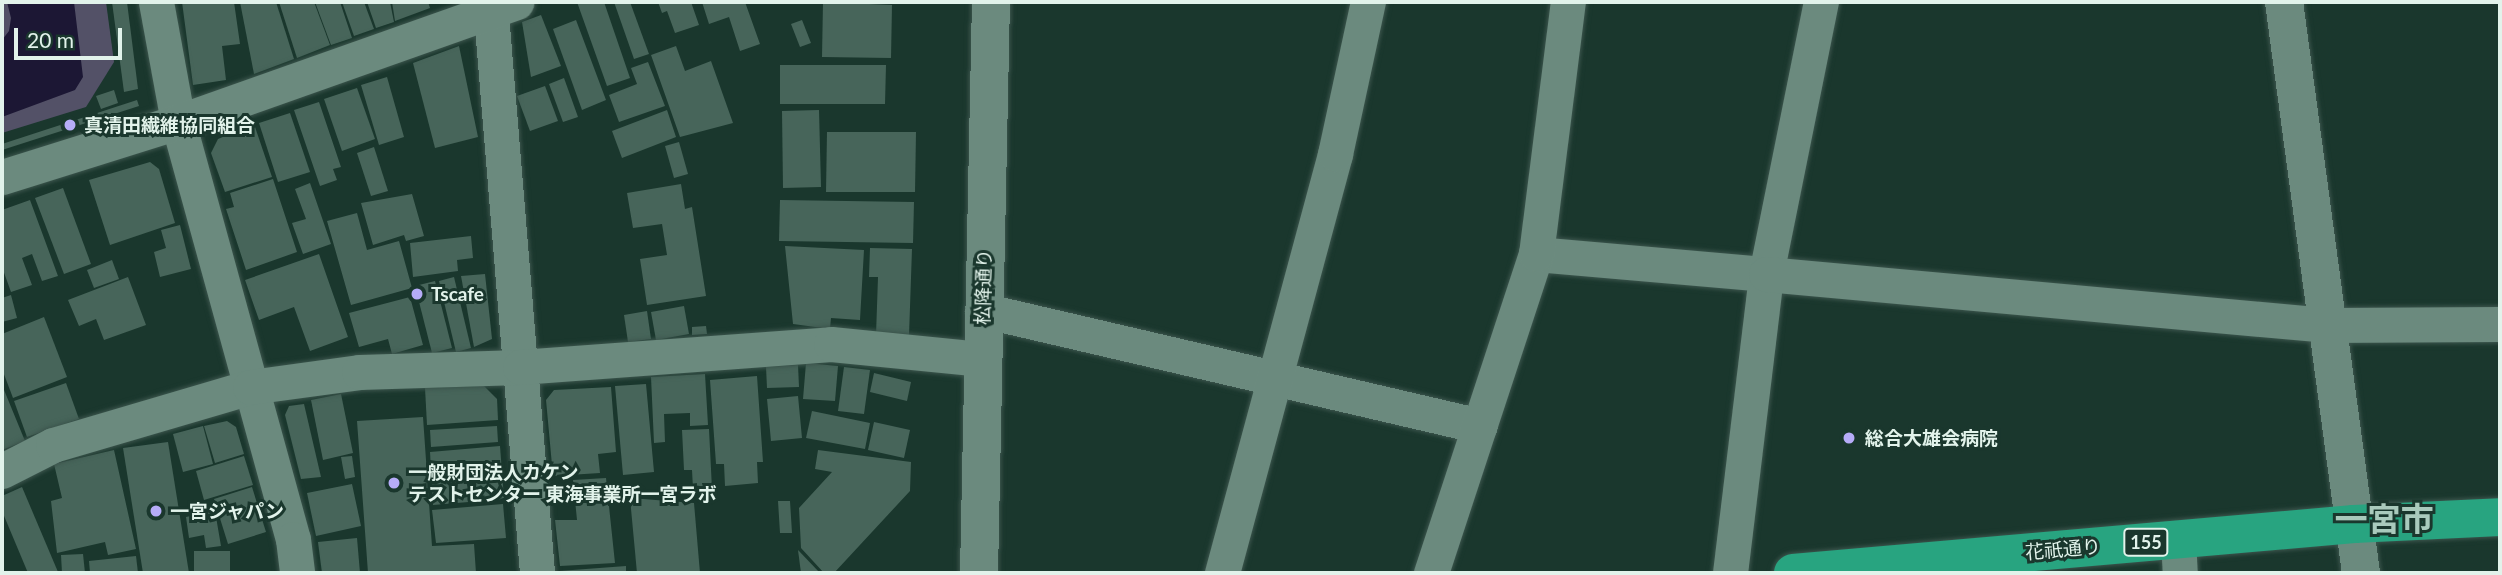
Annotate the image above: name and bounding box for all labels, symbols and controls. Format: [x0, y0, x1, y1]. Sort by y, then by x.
scale bar [18, 14, 126, 58]
text: 20 m [27, 27, 74, 52]
place label: 真清田繊維協同組合 [84, 114, 255, 136]
marker: 真清田繊維協同組合 [62, 117, 78, 133]
street label: 松降通り [970, 249, 996, 325]
place label: Tscafe [431, 283, 484, 305]
marker: Tscafe [409, 286, 425, 302]
place label: 総合大雄会病院 [1865, 427, 1998, 449]
marker: 総合大雄会病院 [1839, 428, 1859, 448]
place label: 一般財団法人カケン テストセンター 東海事業所一宮ラボ [408, 461, 717, 505]
marker: 一般財団法人カケン テストセンター 東海事業所一宮ラボ [386, 475, 402, 491]
district label: 一宮市 [2335, 499, 2433, 539]
place label: 一宮ジャパン [170, 500, 284, 522]
marker: 一宮ジャパン [148, 503, 164, 519]
road number: 155 [2123, 528, 2169, 556]
street label: 花祇通り [2024, 534, 2102, 564]

